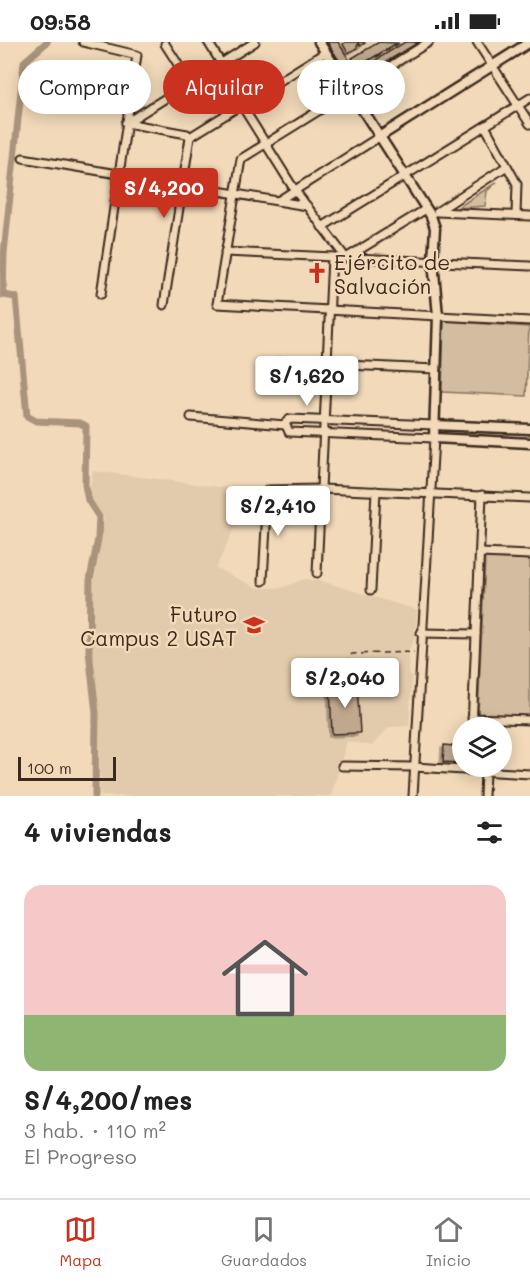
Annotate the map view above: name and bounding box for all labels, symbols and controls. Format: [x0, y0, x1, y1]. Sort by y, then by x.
text: 09:58 [30, 7, 91, 36]
chip: Comprar [18, 60, 151, 114]
chip: Alquilar [163, 60, 285, 114]
chip: Filtros [297, 60, 405, 114]
pin: S/4,200 [109, 168, 219, 219]
text: S/4,200 [124, 174, 204, 200]
place label: Ejército de Salvación [334, 248, 450, 299]
church icon: Ejército de Salvación [305, 261, 329, 285]
pin: S/1,620 [252, 356, 362, 407]
text: S/1,620 [269, 362, 345, 388]
pin: S/2,410 [223, 486, 333, 537]
text: S/2,410 [240, 492, 316, 518]
place label: Futuro Campus 2 USAT [80, 600, 237, 651]
school or university icon: Futuro Campus 2 USAT [242, 613, 266, 637]
pin: S/2,040 [290, 658, 400, 709]
text: S/2,040 [305, 664, 385, 690]
map controls [452, 717, 512, 777]
button: layers [452, 717, 512, 777]
scale bar [18, 754, 116, 782]
text: 100 m [27, 757, 72, 778]
text: 4 viviendas [24, 815, 172, 849]
icon: filters [473, 816, 506, 849]
icon: home [211, 924, 319, 1032]
text: S/4,200/mes [24, 1083, 192, 1117]
text: 3 hab. · 110 m² [24, 1117, 166, 1143]
text: El Progreso [24, 1143, 137, 1169]
tab: Mapa [59, 1213, 102, 1270]
tab: Guardados [221, 1213, 307, 1270]
tab: Inicio [426, 1213, 471, 1270]

